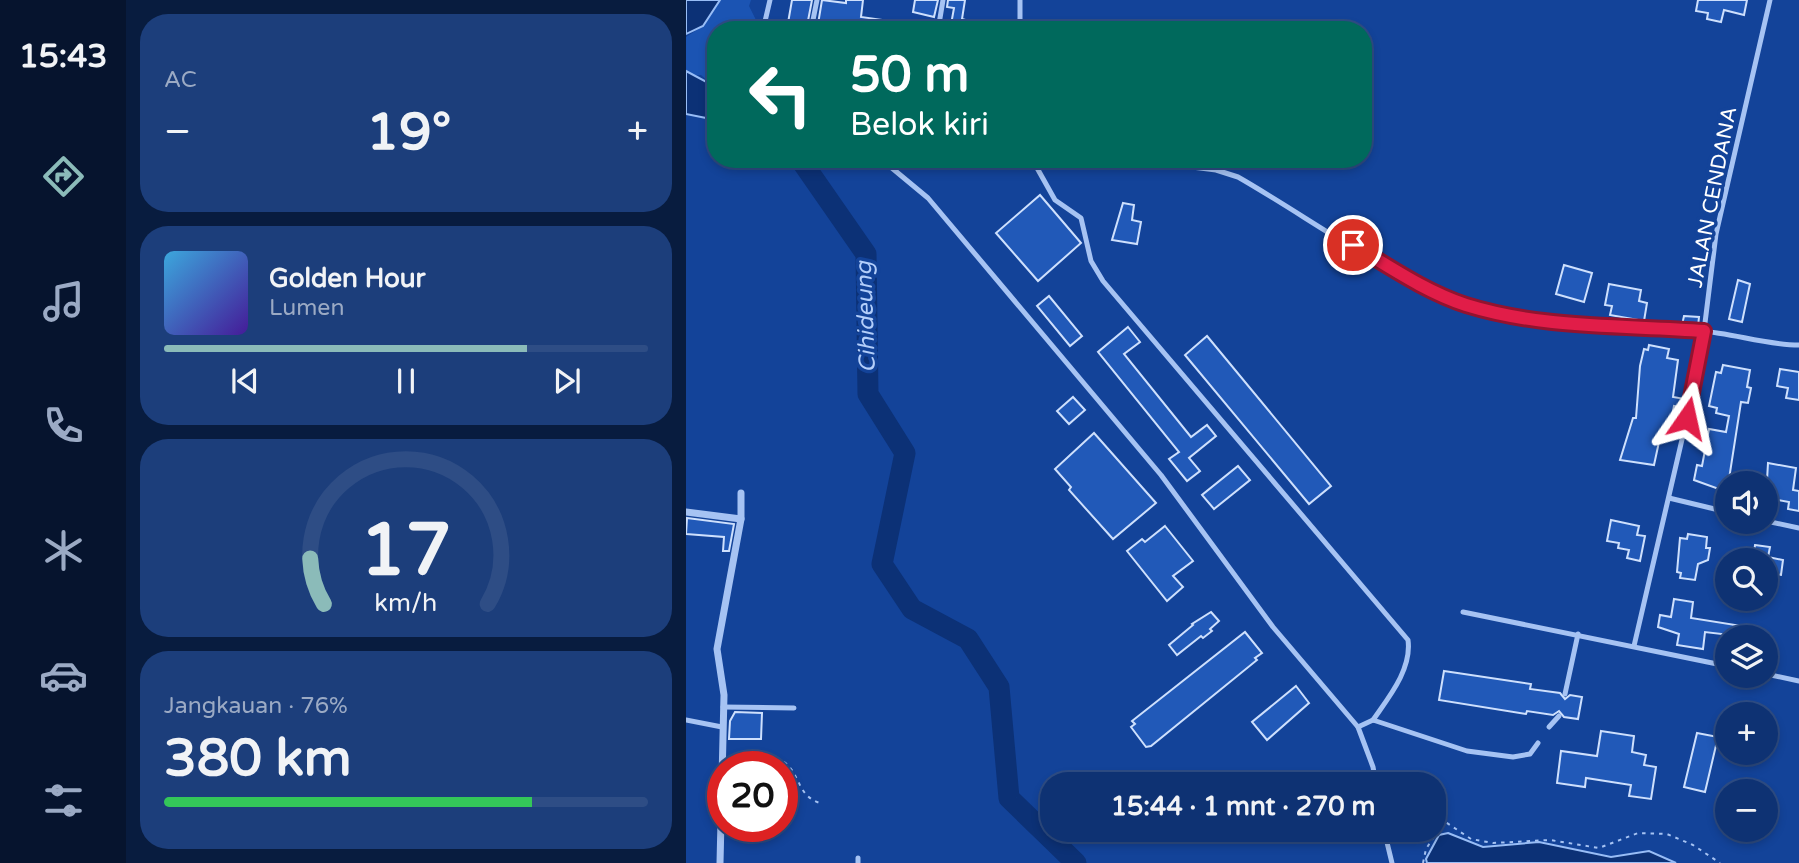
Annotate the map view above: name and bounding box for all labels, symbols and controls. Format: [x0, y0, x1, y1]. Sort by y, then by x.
text: 15:43 [19, 38, 107, 76]
text: 50 m [850, 46, 969, 105]
icon: left [735, 49, 826, 140]
text: AC [164, 66, 197, 94]
text: 19° [366, 101, 451, 164]
street label: JALAN CENDANA [1683, 105, 1742, 290]
text: Belok kiri [850, 106, 989, 144]
text: − [164, 109, 191, 155]
text: + [627, 109, 648, 155]
icon: directions [39, 152, 88, 201]
pin [1323, 215, 1383, 275]
icon: arrive [1334, 226, 1372, 264]
water label: Cihideung [850, 259, 882, 373]
text: Golden Hour [269, 263, 426, 294]
icon: music [39, 277, 88, 326]
text: Lumen [269, 294, 344, 322]
icon: previous [226, 362, 264, 400]
icon: pause [387, 362, 425, 400]
icon: next [548, 362, 586, 400]
position arrow [1650, 381, 1724, 455]
icon: phone [39, 401, 88, 450]
map controls [1715, 471, 1778, 842]
button: sound [1715, 471, 1778, 534]
text: 17 [360, 507, 452, 595]
icon: climate [39, 526, 88, 575]
button: search [1715, 548, 1778, 611]
text: km/h [375, 587, 437, 617]
button: layers [1715, 625, 1778, 688]
icon: car [39, 651, 88, 700]
text: Jangkauan · 76% [164, 692, 348, 720]
button: + [1715, 702, 1778, 765]
text: 380 km [164, 727, 352, 790]
speed limit sign: 20 [707, 751, 798, 842]
icon: filters [39, 776, 88, 825]
button: − [1715, 779, 1778, 842]
text: 15:44 · 1 mnt · 270 m [1111, 791, 1375, 822]

